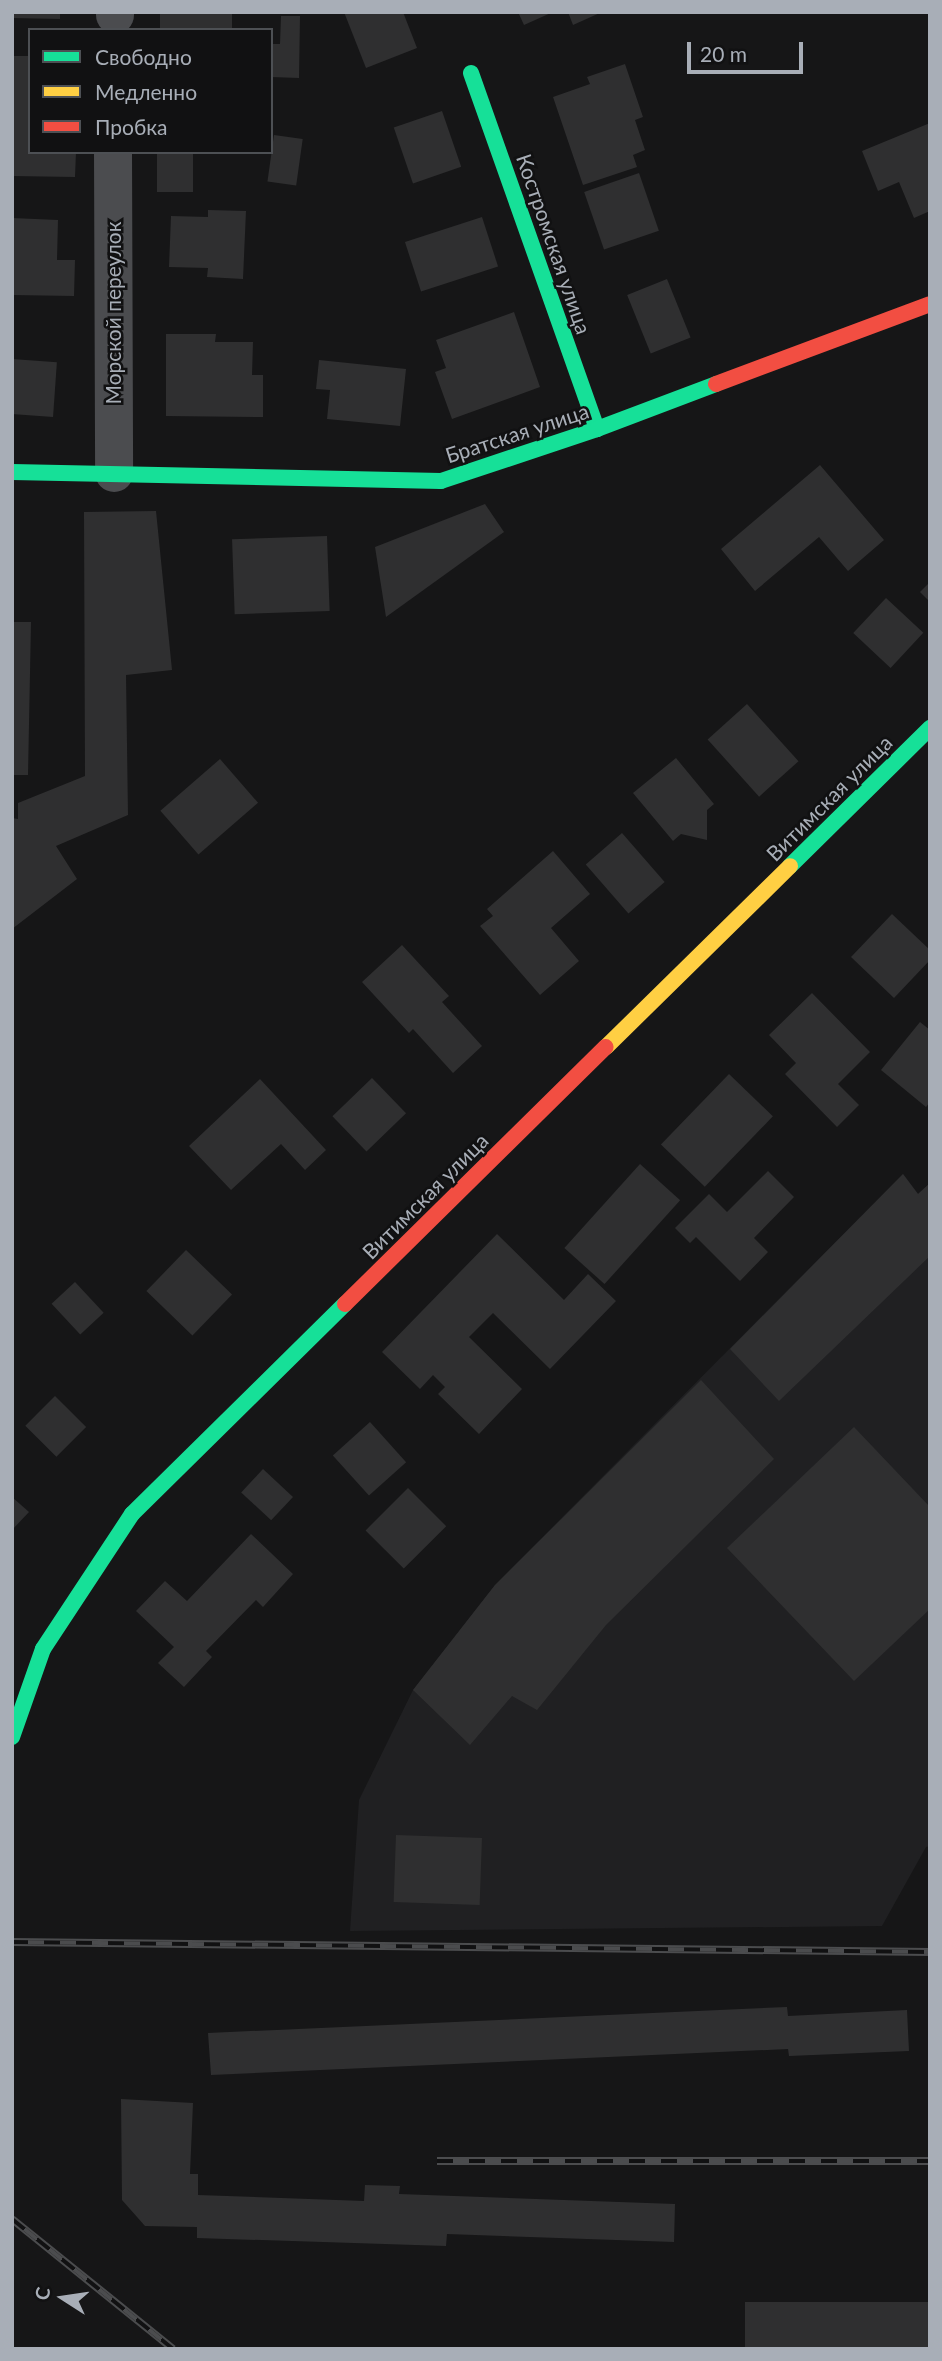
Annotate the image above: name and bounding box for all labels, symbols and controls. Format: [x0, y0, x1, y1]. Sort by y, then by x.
legend [28, 28, 273, 154]
scale bar [690, 28, 806, 72]
text: 20 m [700, 41, 747, 66]
text: Свободно [95, 44, 192, 69]
text: Медленно [95, 79, 197, 104]
text: Пробка [95, 114, 168, 139]
street label: Костромская улица [511, 151, 597, 337]
street label: Морской переулок [100, 221, 126, 405]
street label: Братская улица [442, 398, 592, 468]
street label: Витимская улица [761, 730, 897, 866]
street label: Витимская улица [357, 1128, 493, 1264]
north arrow [28, 2263, 98, 2333]
text: С [29, 2285, 55, 2302]

